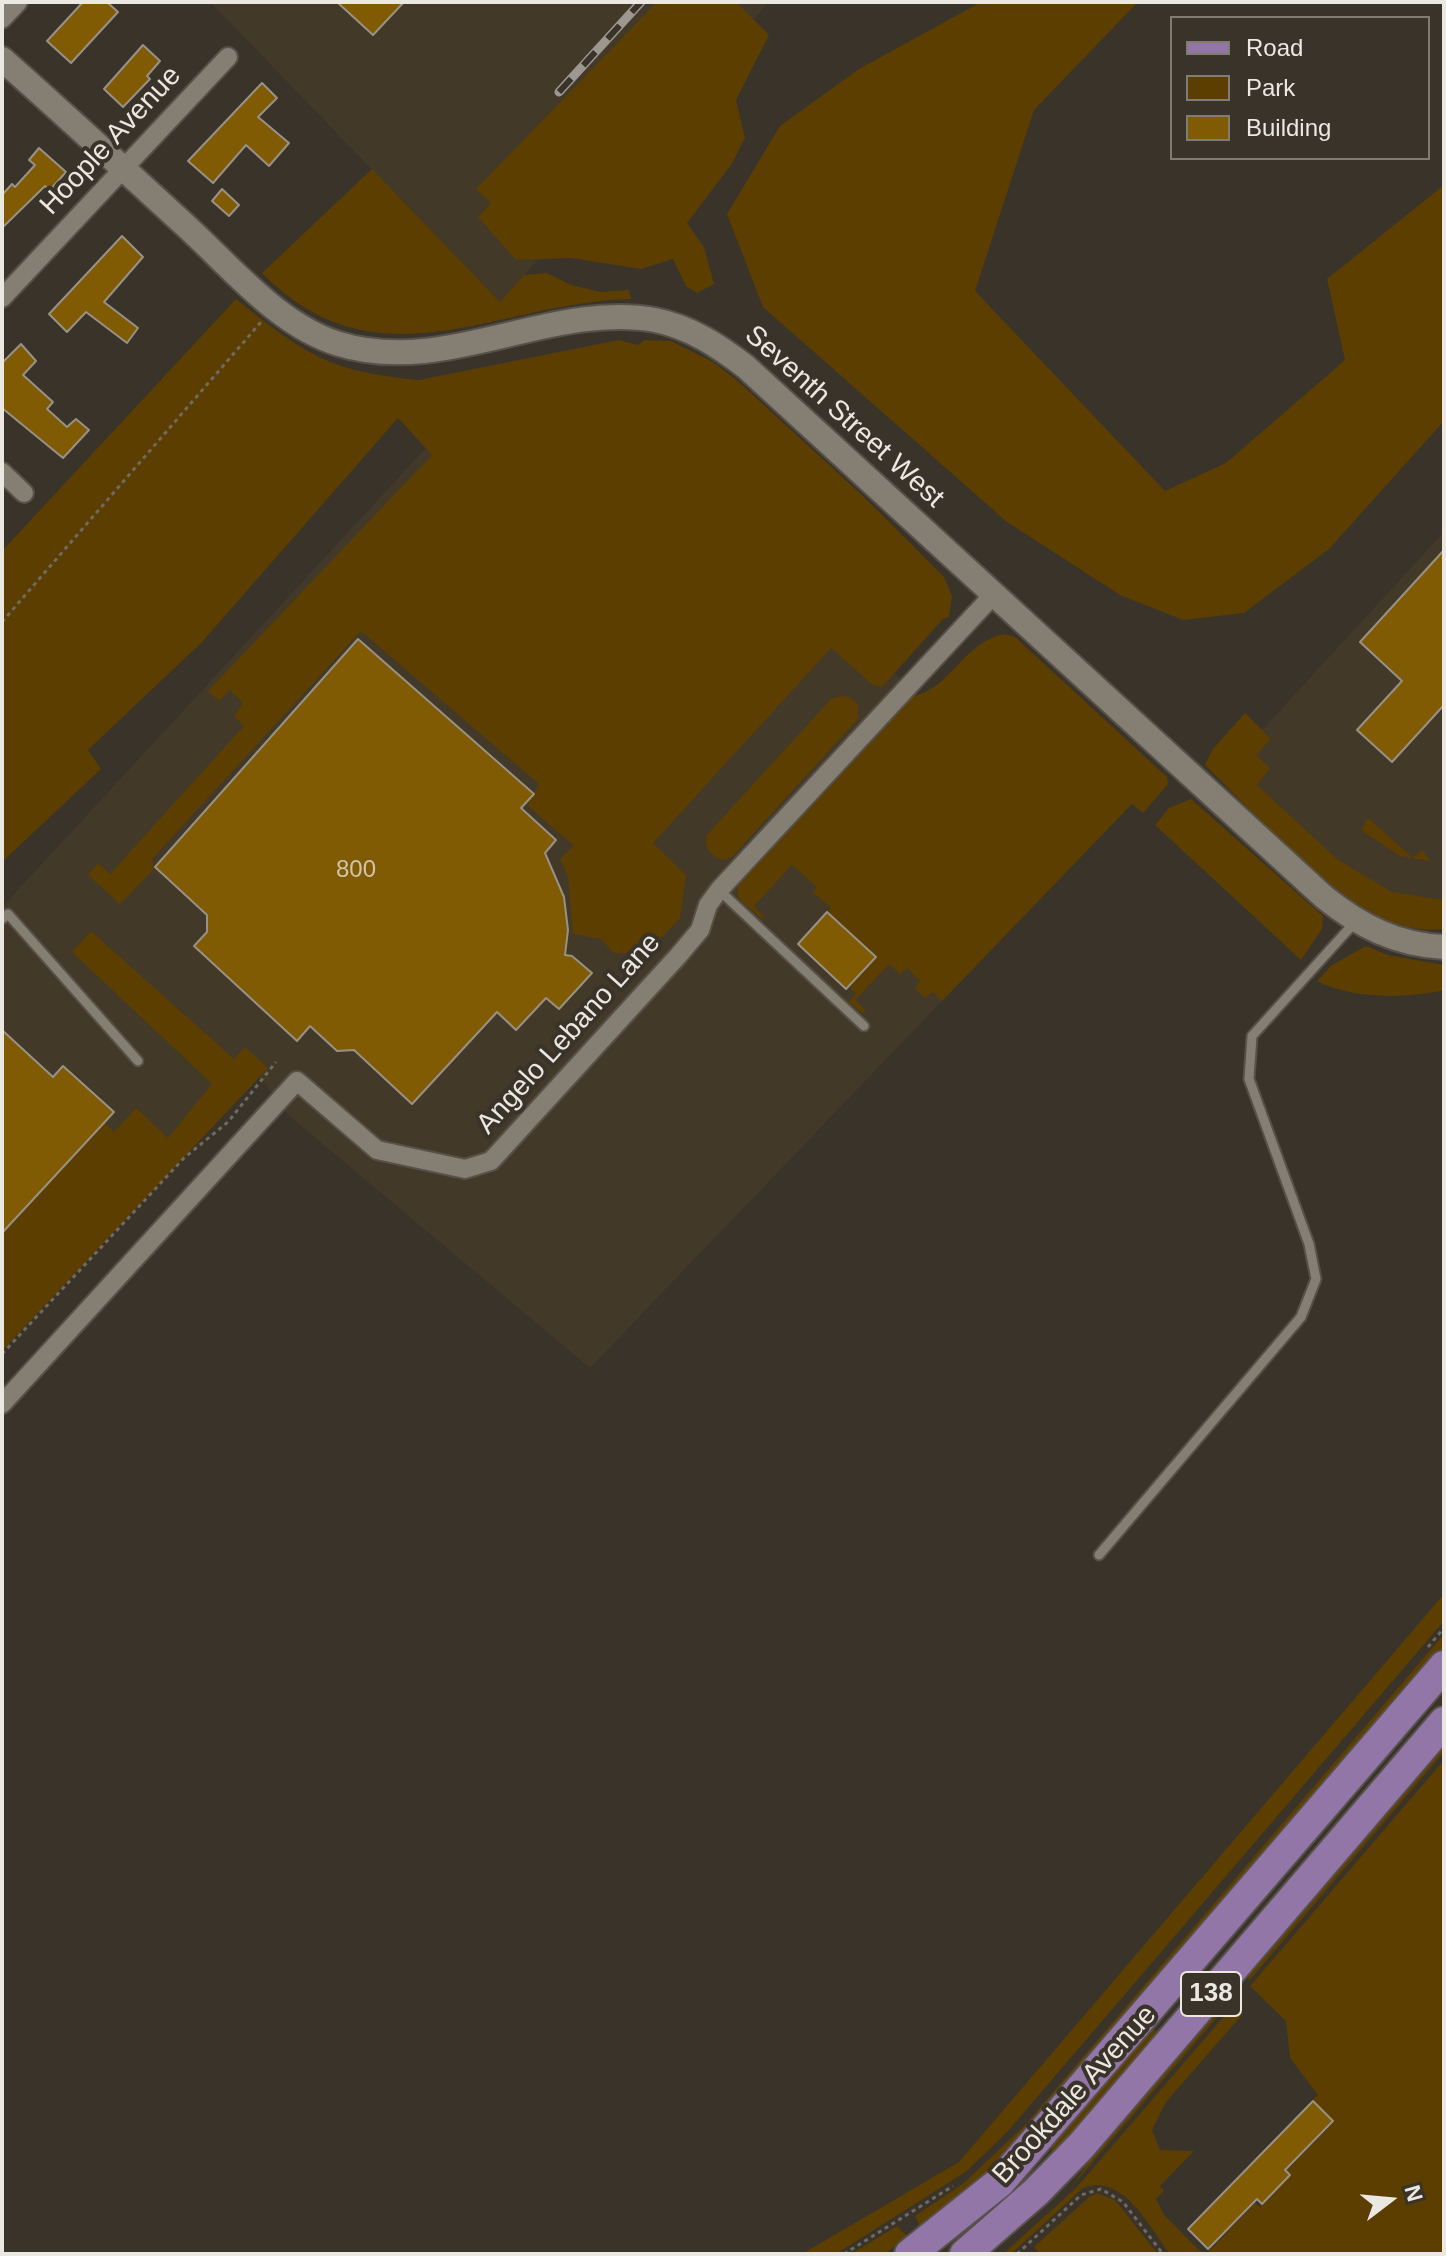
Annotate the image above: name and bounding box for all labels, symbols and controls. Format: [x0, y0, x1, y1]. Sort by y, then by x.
legend [1170, 16, 1430, 160]
text: Road [1246, 34, 1303, 61]
street label: Hoople Avenue [34, 60, 188, 222]
text: Park [1246, 74, 1295, 101]
text: Building [1246, 114, 1331, 141]
street label: Seventh Street West [738, 319, 950, 515]
house number: 800 [336, 856, 376, 884]
street label: Angelo Lebano Lane [470, 927, 668, 1141]
road number: 138 [1181, 1972, 1241, 2016]
street label: Brookdale Avenue [986, 1999, 1164, 2191]
north arrow [1350, 2160, 1430, 2240]
text: N [1399, 2182, 1428, 2204]

